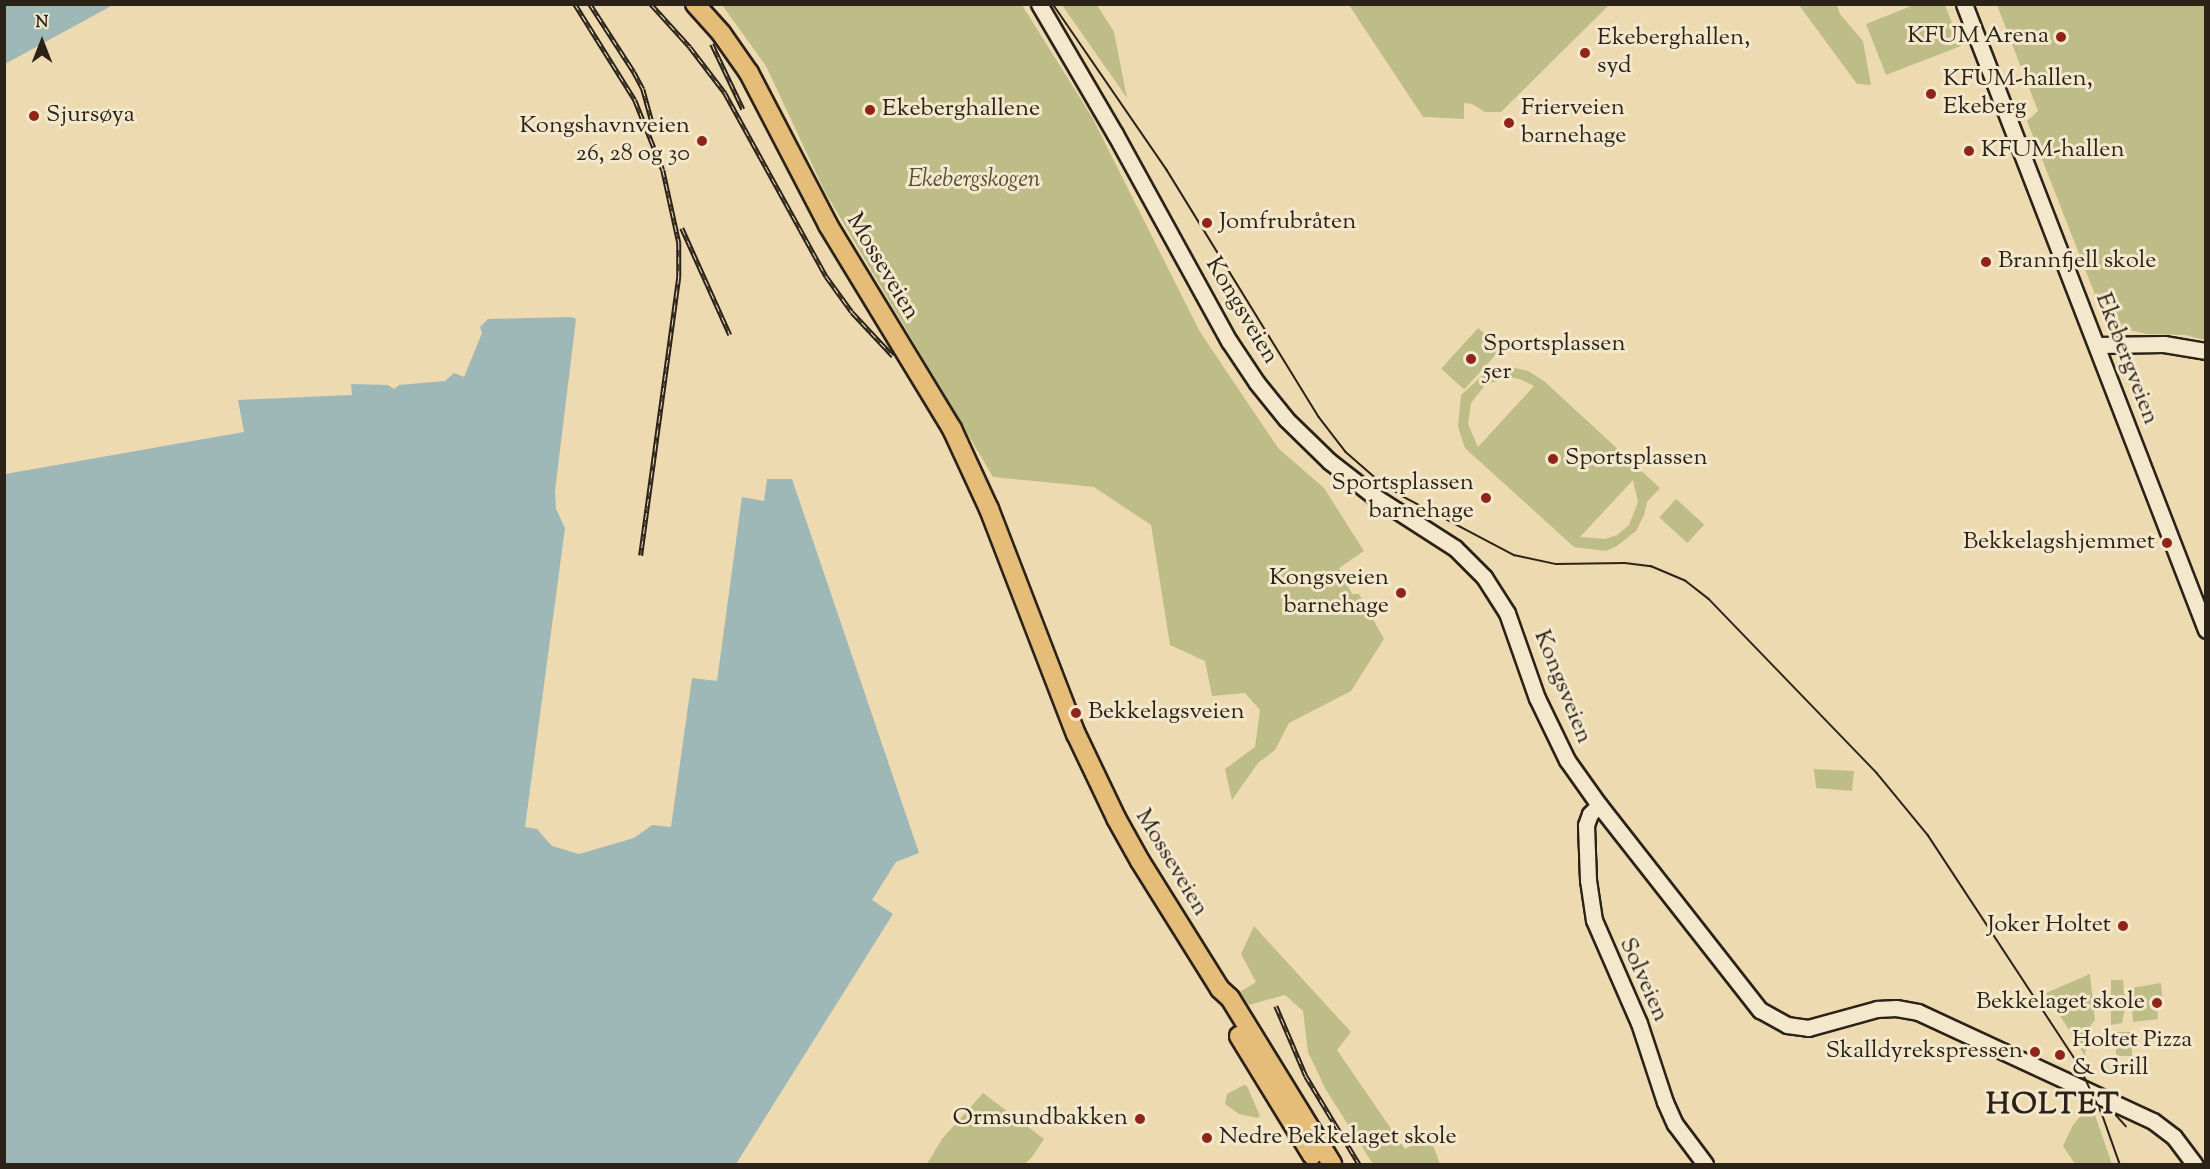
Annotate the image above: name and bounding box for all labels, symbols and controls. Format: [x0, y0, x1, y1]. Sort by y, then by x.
north arrow [12, 12, 72, 72]
text: N [36, 12, 48, 35]
place label: KFUM Arena [1907, 23, 2049, 51]
place label: Ekeberghallen, syd [1597, 25, 1750, 81]
marker: KFUM Arena [2054, 30, 2068, 44]
marker: Ekeberghallen, syd [1578, 46, 1592, 60]
place label: KFUM-hallen, Ekeberg [1943, 66, 2093, 122]
marker: KFUM-hallen, Ekeberg [1924, 87, 1938, 101]
place label: Frierveien barnehage [1521, 95, 1626, 151]
place label: Ekeberghallene [882, 96, 1040, 124]
place label: Sjursøya [46, 102, 135, 130]
marker: Ekeberghallene [863, 103, 877, 117]
marker: Sjursøya [27, 109, 41, 123]
place label: Kongshavnveien 26, 28 og 30 [520, 113, 690, 169]
marker: Frierveien barnehage [1502, 116, 1516, 130]
marker: Kongshavnveien 26, 28 og 30 [695, 134, 709, 148]
place label: KFUM-hallen [1981, 137, 2125, 165]
marker: KFUM-hallen [1962, 144, 1976, 158]
park label: Ekebergskogen [908, 167, 1040, 195]
street label: Mosseveien [839, 208, 925, 326]
place label: Jomfrubråten [1219, 209, 1356, 237]
marker: Jomfrubråten [1200, 216, 1214, 230]
place label: Brannfjell skole [1998, 248, 2156, 276]
street label: Kongsveien [1198, 252, 1284, 370]
marker: Brannfjell skole [1979, 255, 1993, 269]
street label: Ekebergveien [2088, 289, 2164, 429]
place label: Sportsplassen 5er [1483, 331, 1626, 387]
marker: Sportsplassen 5er [1464, 352, 1478, 366]
place label: Sportsplassen [1565, 445, 1708, 473]
marker: Sportsplassen [1546, 452, 1560, 466]
place label: Sportsplassen barnehage [1331, 470, 1474, 526]
marker: Sportsplassen barnehage [1479, 491, 1493, 505]
place label: Bekkelagshjemmet [1963, 529, 2155, 557]
marker: Bekkelagshjemmet [2160, 536, 2174, 550]
place label: Kongsveien barnehage [1269, 565, 1389, 621]
marker: Kongsveien barnehage [1394, 586, 1408, 600]
street label: Kongsveien [1526, 626, 1598, 748]
place label: Bekkelagsveien [1088, 699, 1245, 727]
marker: Bekkelagsveien [1069, 706, 1083, 720]
street label: Mosseveien [1128, 804, 1214, 922]
place label: Joker Holtet [1987, 912, 2111, 940]
marker: Joker Holtet [2116, 919, 2130, 933]
street label: Solveien [1612, 934, 1674, 1026]
place label: Bekkelaget skole [1976, 989, 2145, 1017]
marker: Bekkelaget skole [2150, 996, 2164, 1010]
place label: Holtet Pizza & Grill [2072, 1027, 2192, 1083]
place label: Skalldyrekspressen [1826, 1038, 2023, 1066]
marker: Skalldyrekspressen [2028, 1045, 2042, 1059]
marker: Holtet Pizza & Grill [2053, 1048, 2067, 1062]
district label: HOLTET [1986, 1088, 2120, 1124]
place label: Ormsundbakken [952, 1105, 1128, 1133]
marker: Ormsundbakken [1133, 1112, 1147, 1126]
place label: Nedre Bekkelaget skole [1219, 1124, 1457, 1152]
marker: Nedre Bekkelaget skole [1200, 1131, 1214, 1145]

